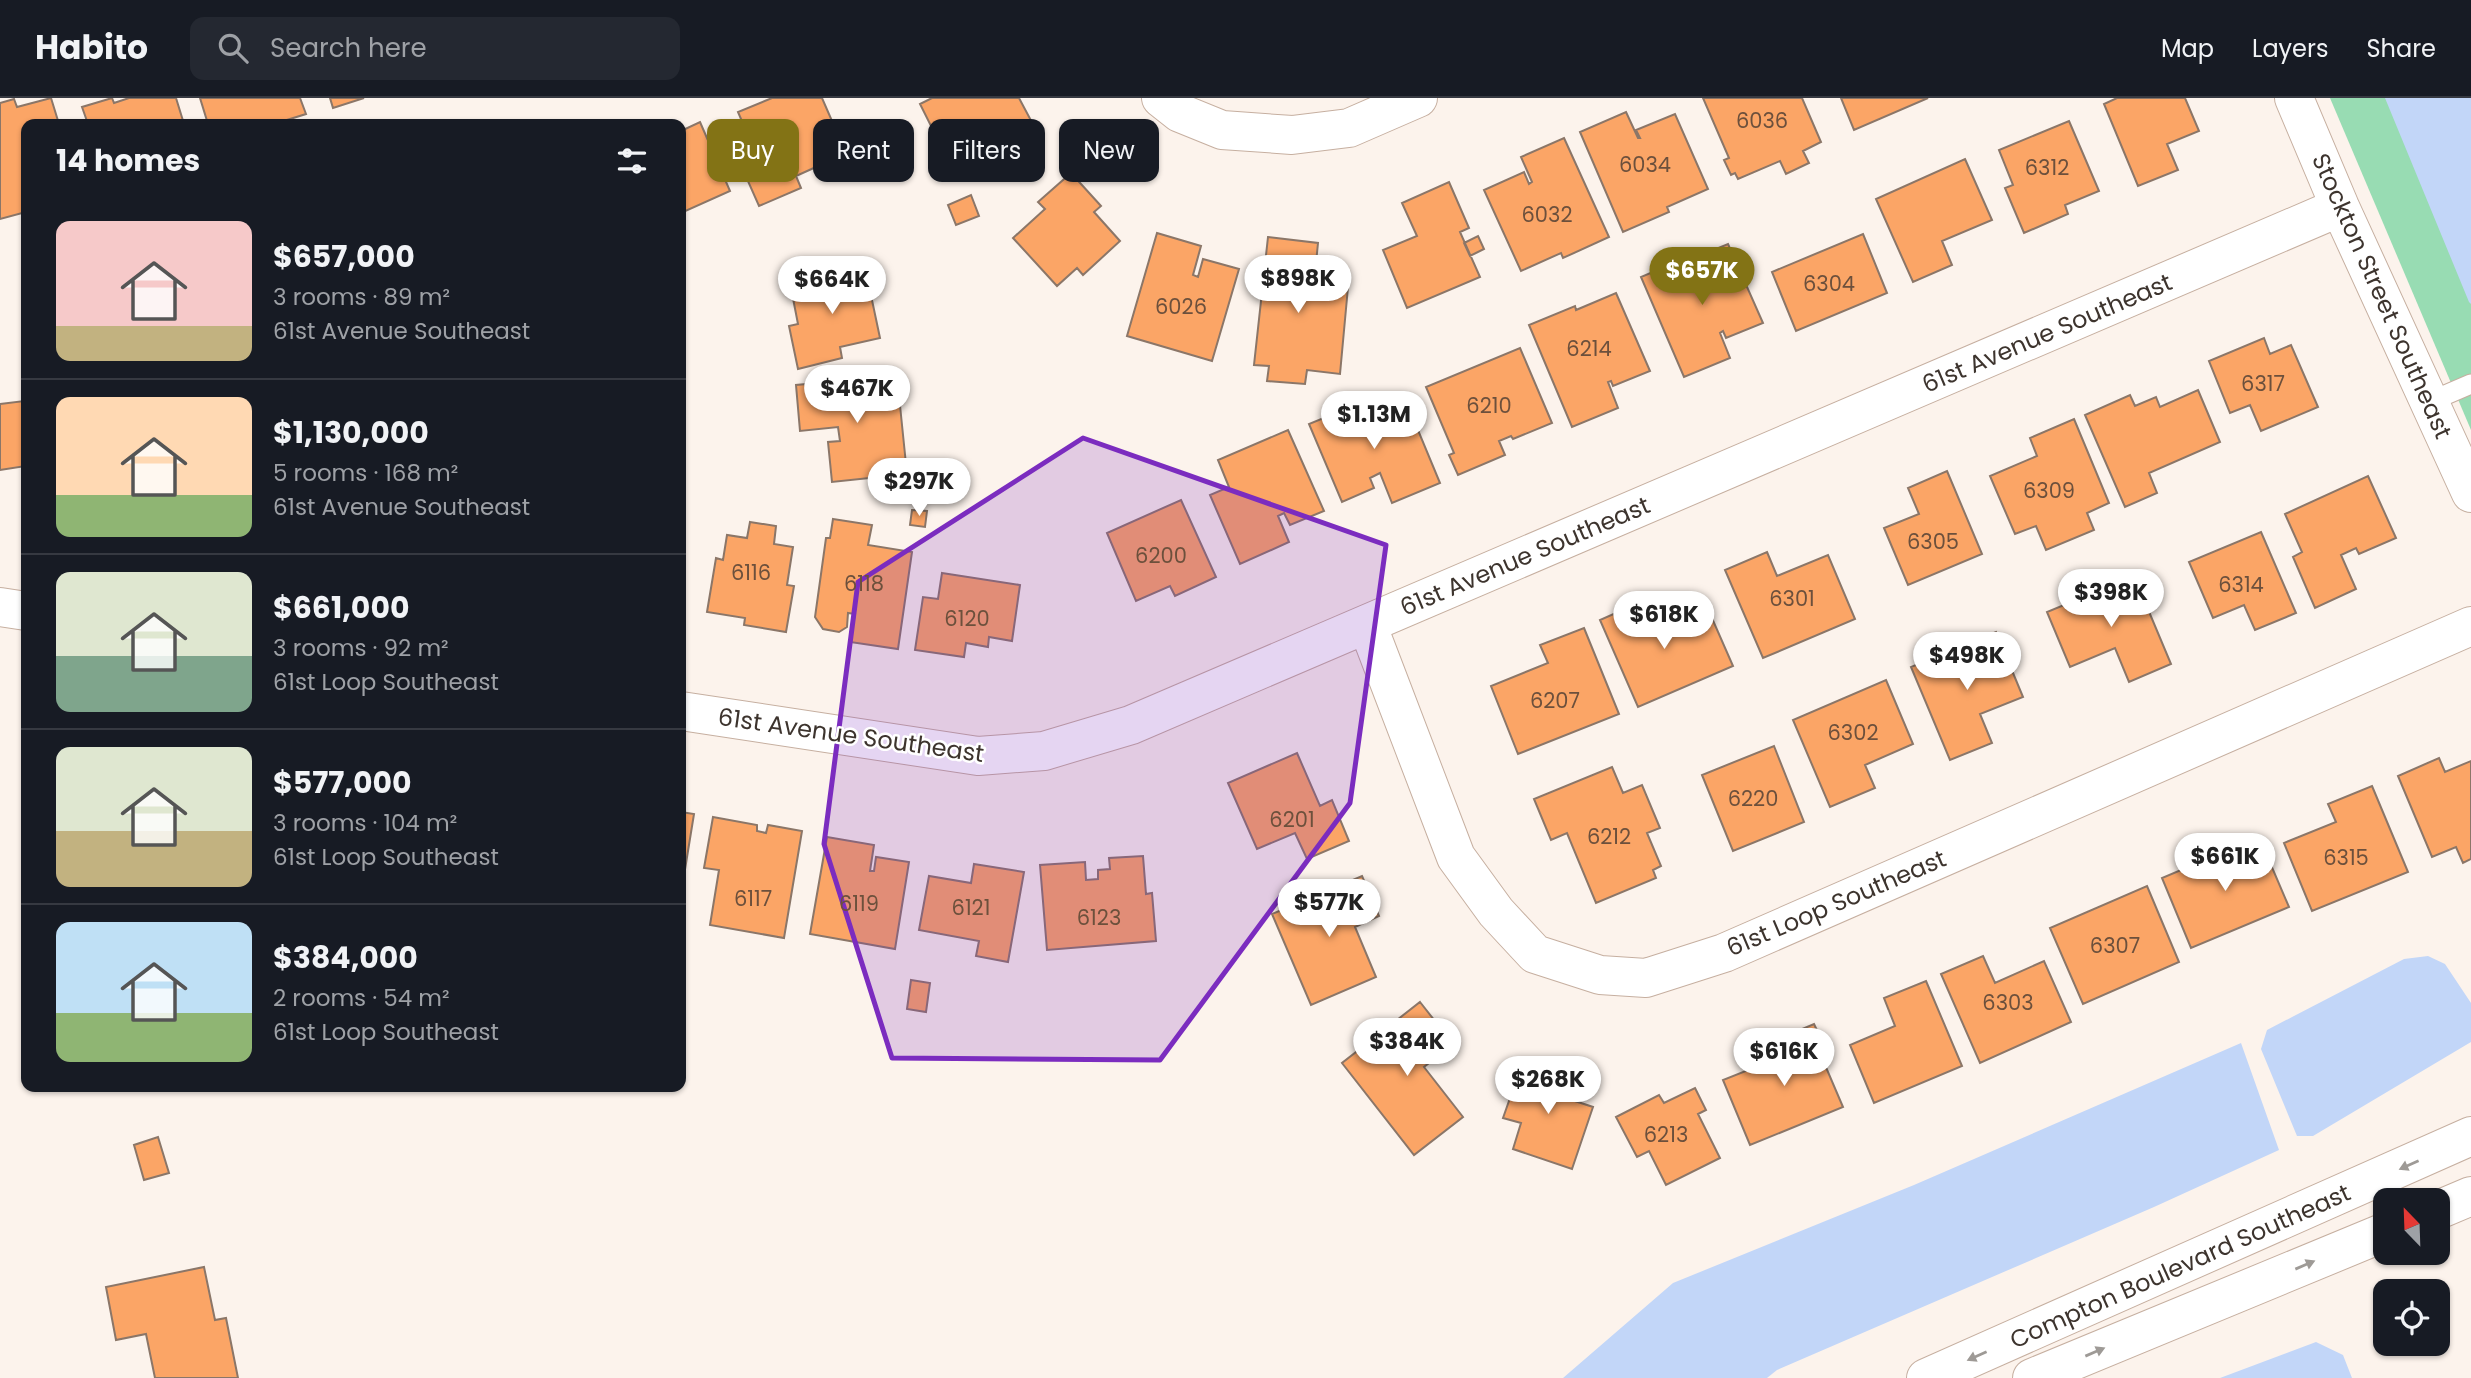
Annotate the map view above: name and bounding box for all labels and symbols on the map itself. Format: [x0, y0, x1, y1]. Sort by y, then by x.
house number: 6036 [1736, 106, 1788, 135]
street label: Stockton Street Southeast [2304, 148, 2460, 444]
house number: 6034 [1619, 150, 1671, 179]
house number: 6312 [2025, 153, 2069, 182]
house number: 6032 [1522, 200, 1572, 229]
pin: $657K [1653, 248, 1751, 307]
pin: $664K [783, 256, 881, 316]
pin: $898K [1249, 256, 1347, 315]
street label: 61st Avenue Southeast [1917, 265, 2177, 401]
house number: 6304 [1803, 269, 1855, 298]
house number: 6026 [1155, 292, 1207, 321]
house number: 6214 [1566, 334, 1612, 363]
pin: $467K [808, 366, 906, 425]
house number: 6317 [2241, 369, 2285, 398]
house number: 6210 [1466, 391, 1512, 420]
pin: $1.13M [1317, 392, 1431, 451]
pin: $297K [870, 458, 968, 518]
house number: 6309 [2023, 476, 2075, 505]
street label: 61st Avenue Southeast [1395, 488, 1655, 624]
house number: 6305 [1907, 527, 1959, 556]
house number: 6200 [1135, 541, 1187, 570]
house number: 6116 [731, 558, 771, 587]
house number: 6118 [844, 569, 884, 598]
pin: $398K [2062, 570, 2160, 629]
house number: 6314 [2218, 570, 2264, 599]
house number: 6301 [1769, 584, 1815, 613]
pin: $618K [1615, 592, 1713, 651]
house number: 6120 [944, 604, 990, 633]
pin: $498K [1918, 632, 2016, 692]
house number: 6207 [1530, 686, 1580, 715]
street label: 61st Avenue Southeast [716, 700, 986, 770]
house number: 6302 [1828, 718, 1878, 747]
house number: 6220 [1728, 784, 1778, 813]
house number: 6201 [1269, 805, 1315, 834]
house number: 6212 [1587, 822, 1631, 851]
pin: $661K [2176, 834, 2274, 893]
street label: 61st Loop Southeast [1721, 842, 1951, 964]
house number: 6315 [2323, 843, 2369, 872]
pin: $577K [1280, 880, 1378, 939]
house number: 6117 [734, 884, 772, 913]
house number: 6119 [839, 889, 879, 918]
house number: 6121 [952, 893, 990, 922]
house number: 6123 [1077, 903, 1121, 932]
house number: 6307 [2090, 931, 2140, 960]
house number: 6303 [1982, 988, 2034, 1017]
pin: $384K [1358, 1018, 1456, 1078]
pin: $616K [1735, 1028, 1833, 1088]
pin: $268K [1499, 1056, 1597, 1116]
house number: 6213 [1644, 1120, 1688, 1149]
one-way arrow [2399, 1160, 2420, 1171]
street label: Compton Boulevard Southeast [2005, 1176, 2355, 1356]
north arrow [2373, 1188, 2450, 1265]
one-way arrow [2295, 1259, 2316, 1270]
one-way arrow [2085, 1346, 2106, 1357]
one-way arrow [1967, 1350, 1987, 1362]

